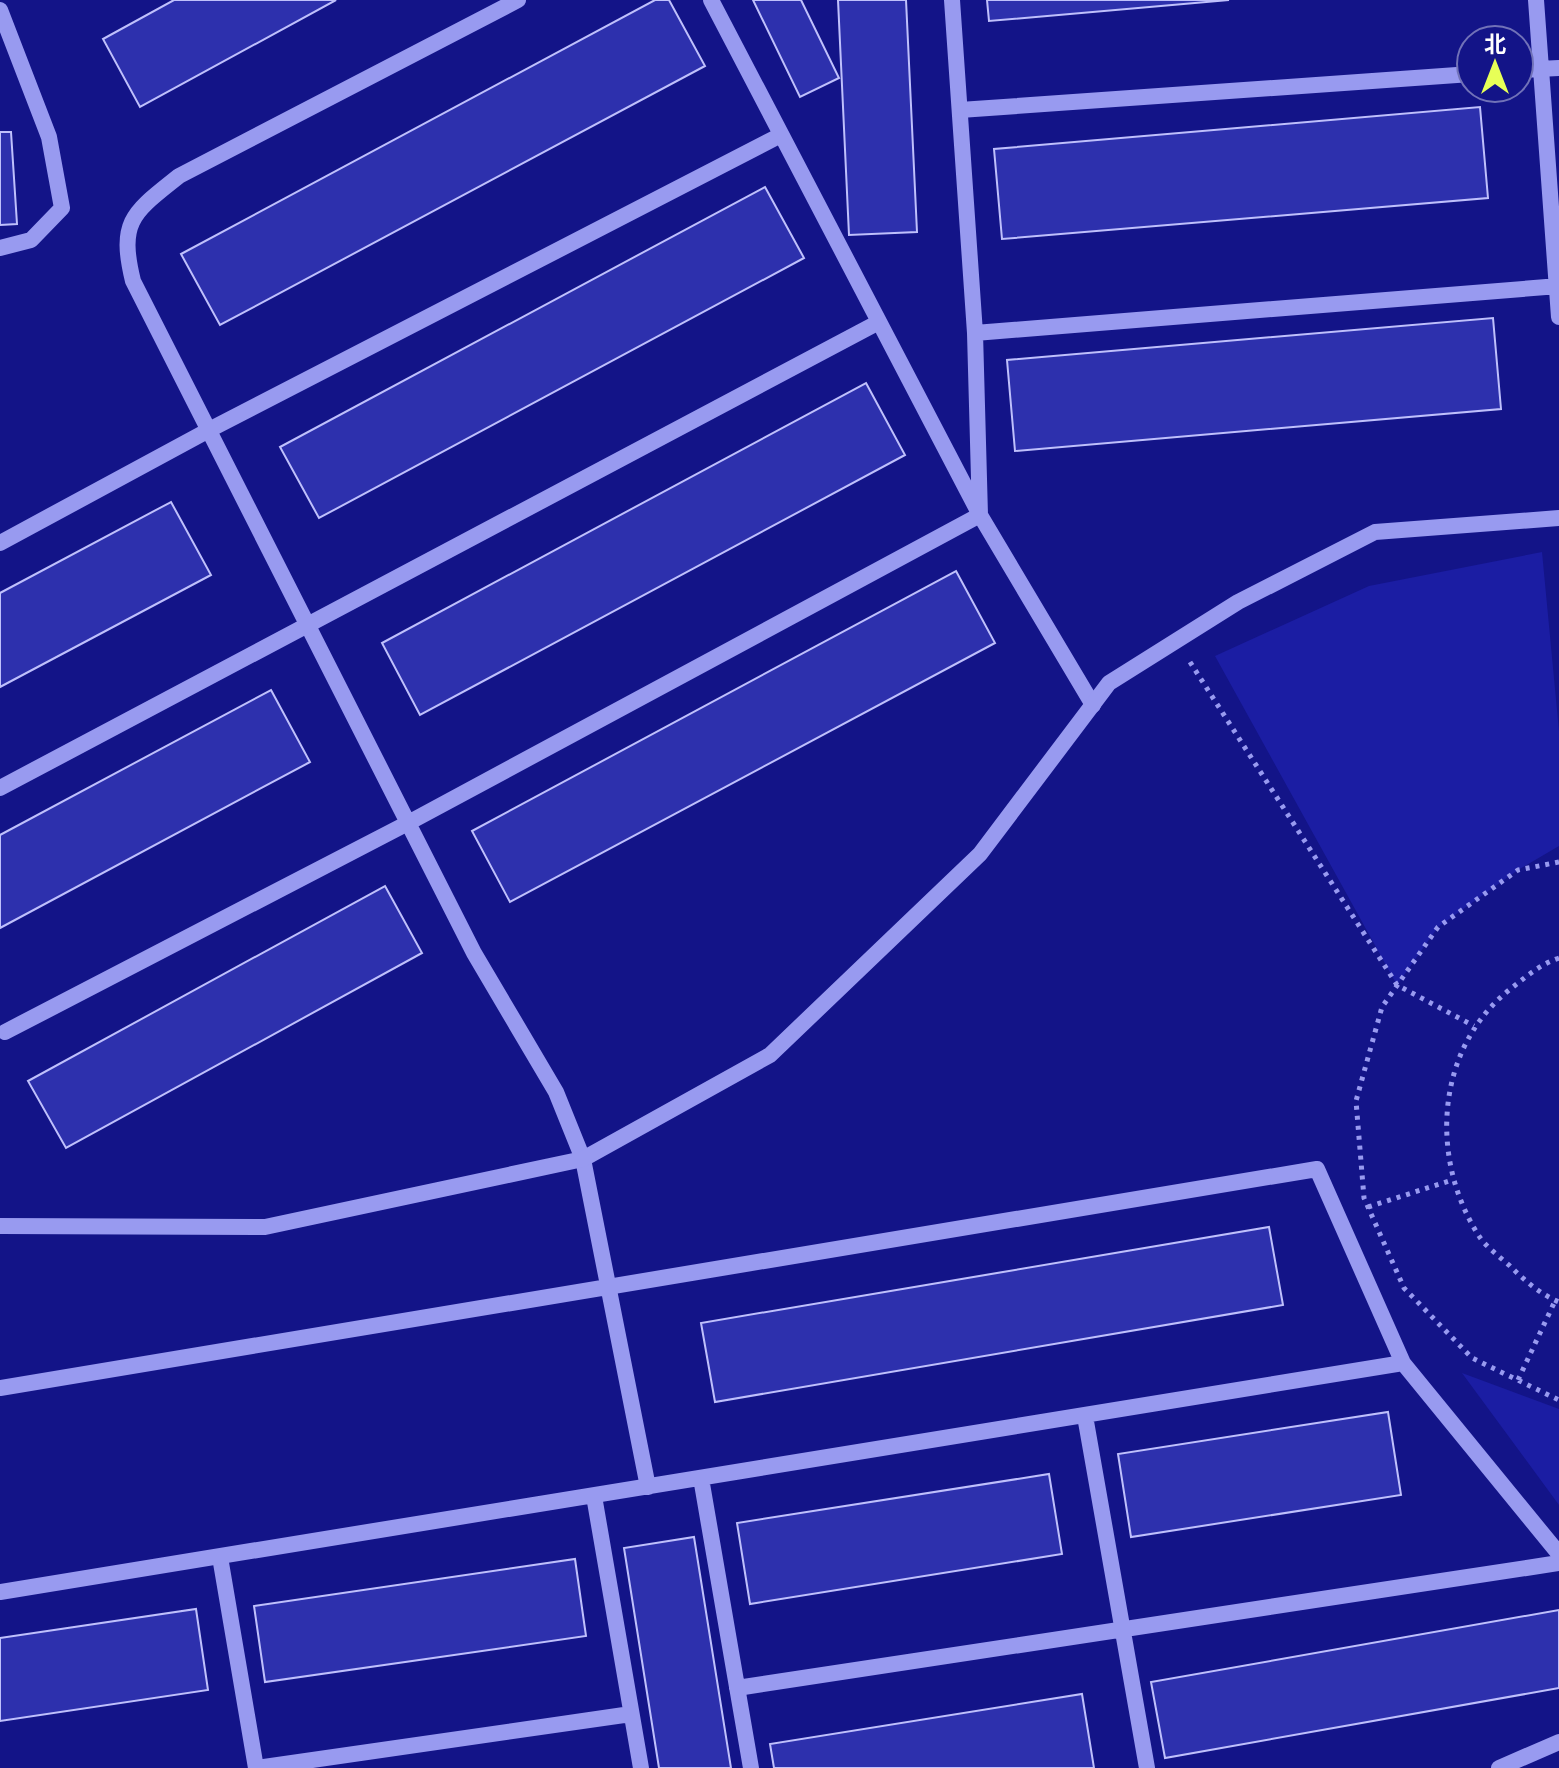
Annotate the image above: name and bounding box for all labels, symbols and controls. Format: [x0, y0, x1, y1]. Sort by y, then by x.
north arrow [1455, 24, 1535, 104]
text: 北 [1484, 31, 1506, 58]

